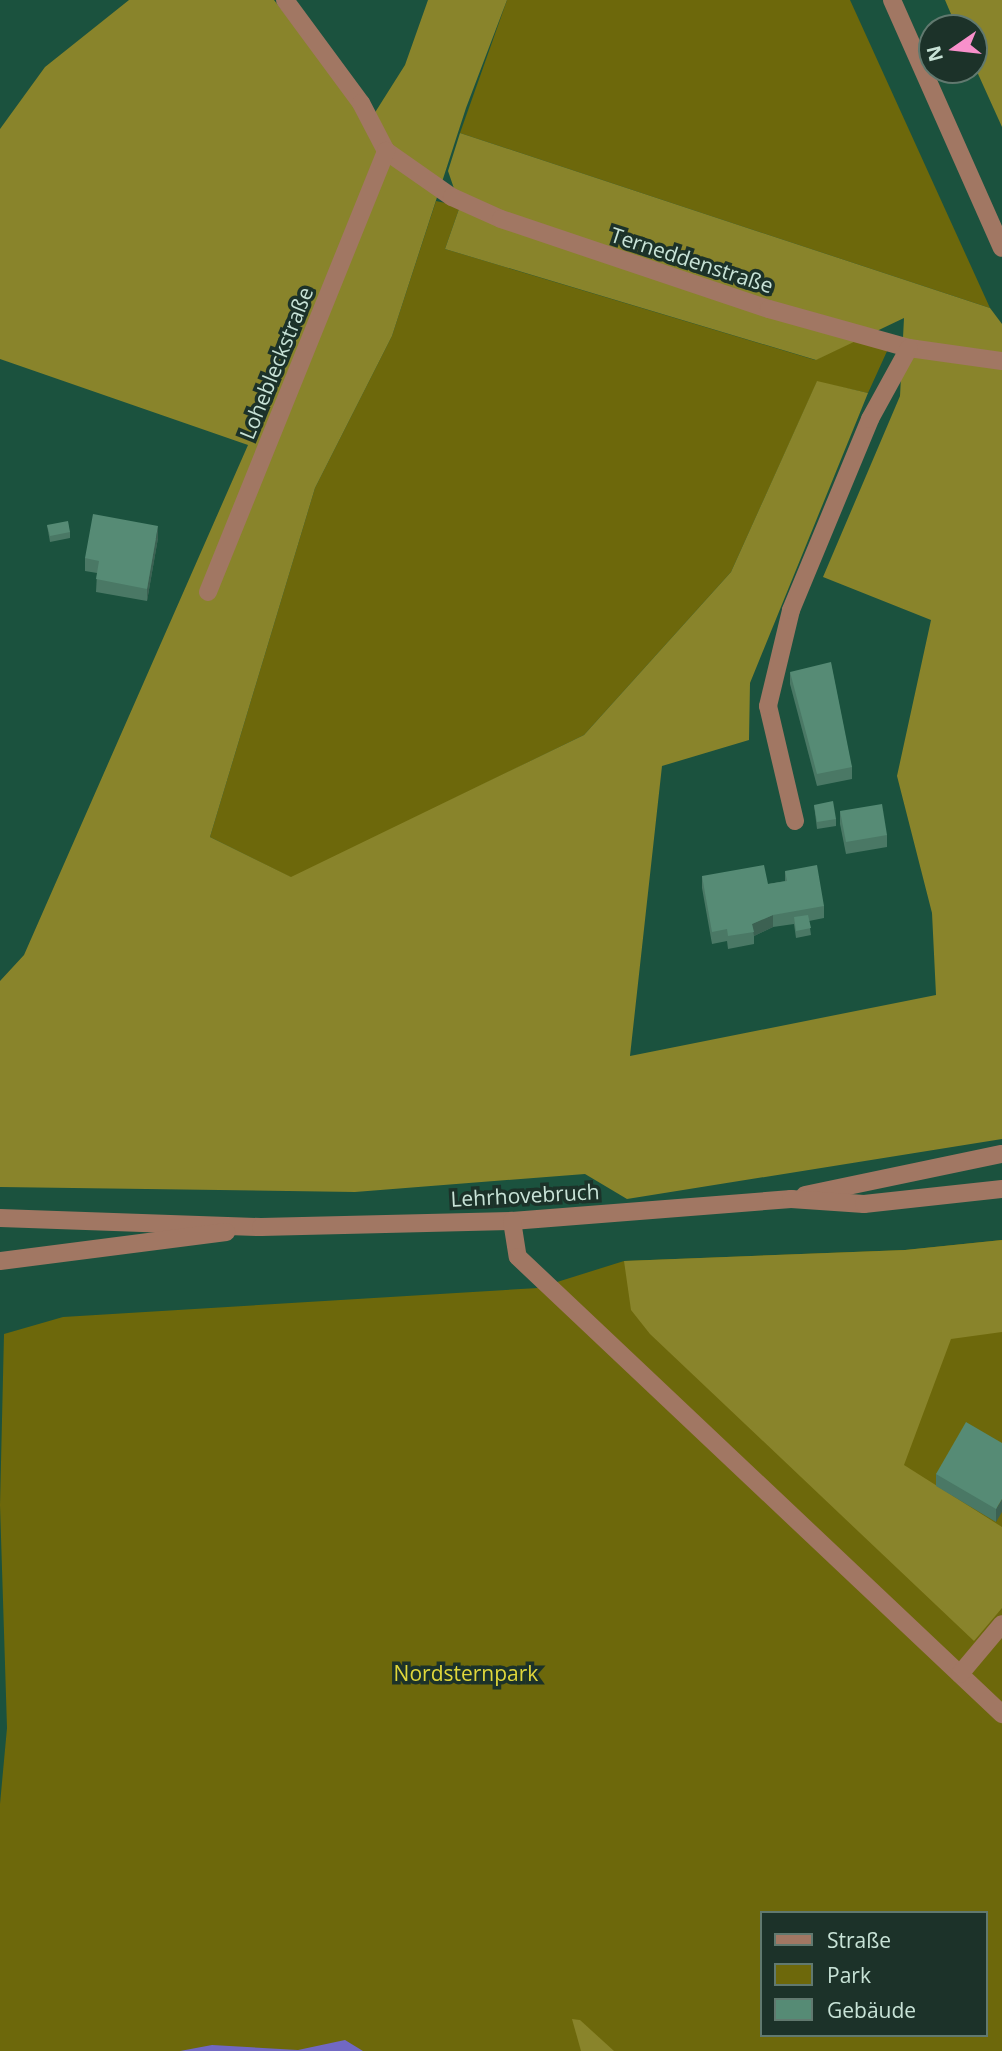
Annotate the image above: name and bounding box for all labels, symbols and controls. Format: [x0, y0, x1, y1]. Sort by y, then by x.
north arrow [918, 14, 988, 84]
text: N [920, 43, 949, 64]
street label: Terneddenstraße [607, 222, 777, 298]
street label: Lohebleckstraße [234, 283, 318, 443]
street label: Lehrhovebruch [450, 1179, 600, 1211]
park label: Nordsternpark [394, 1660, 538, 1686]
legend [760, 1911, 988, 2037]
text: Straße [827, 1926, 891, 1954]
text: Park [827, 1961, 871, 1989]
text: Gebäude [827, 1996, 916, 2024]

